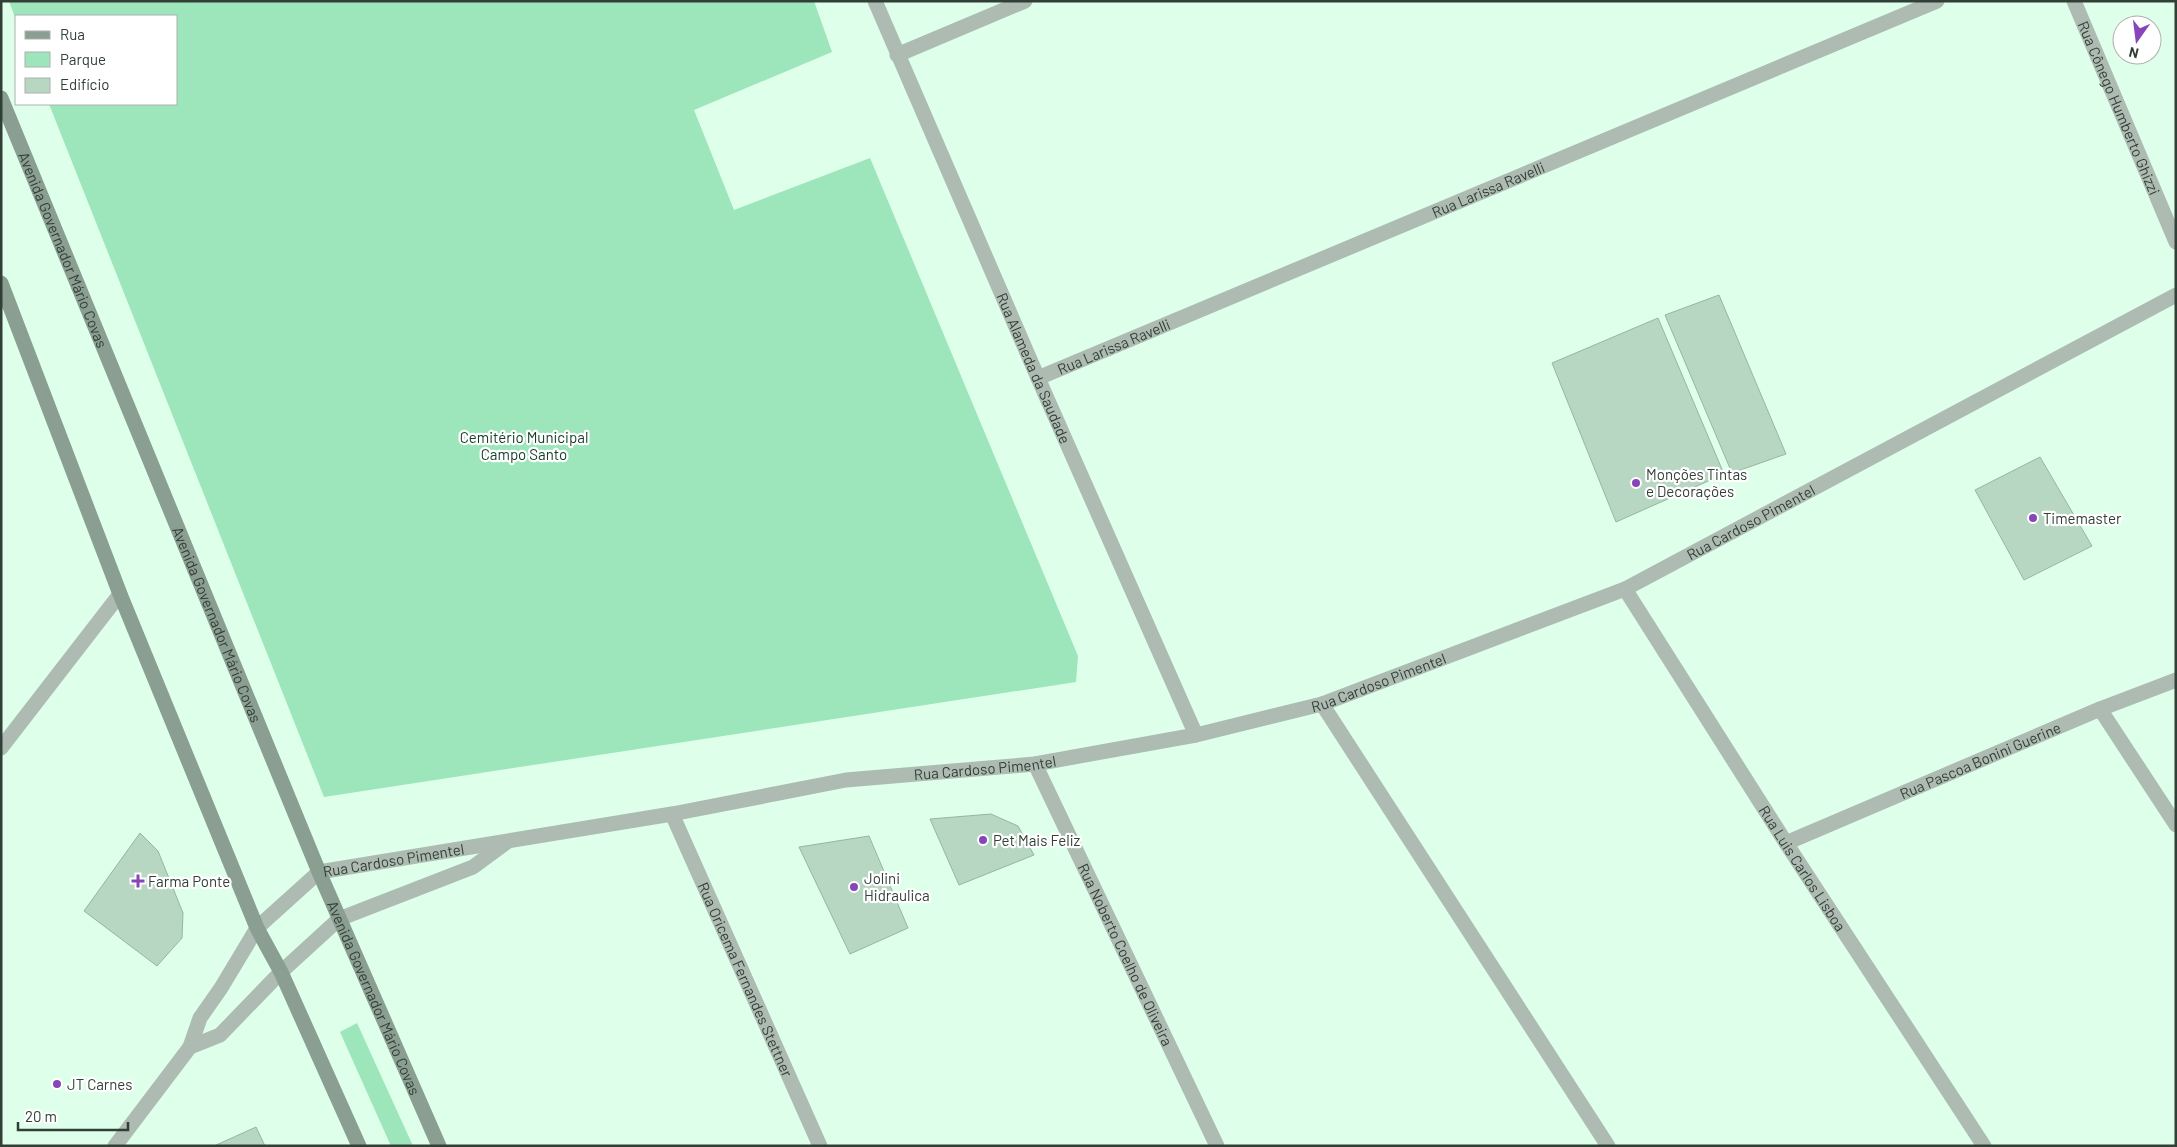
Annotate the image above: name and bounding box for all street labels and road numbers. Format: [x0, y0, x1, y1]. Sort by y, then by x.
street label: Rua Cônego Humberto Ghizzi [2074, 18, 2164, 197]
street label: Avenida Governador Mário Covas [15, 149, 112, 350]
street label: Rua Larissa Ravelli [1429, 158, 1547, 221]
street label: Rua Alameda da Saudade [993, 290, 1075, 446]
street label: Rua Larissa Ravelli [1054, 315, 1173, 378]
street label: Rua Cardoso Pimentel [1683, 480, 1818, 564]
street label: Avenida Governador Mário Covas [169, 524, 265, 725]
street label: Rua Cardoso Pimentel [1309, 649, 1448, 715]
street label: Rua Pascoa Bonini Guerine [1897, 718, 2063, 802]
street label: Rua Cardoso Pimentel [913, 751, 1057, 783]
street label: Rua Luis Carlos Lisboa [1755, 802, 1850, 934]
street label: Rua Cardoso Pimentel [322, 839, 465, 880]
street label: Rua Noberto Coelho de Oliveira [1075, 860, 1177, 1049]
street label: Rua Oricema Fernandes Stettner [694, 879, 797, 1080]
street label: Avenida Governador Mário Covas [324, 898, 424, 1098]

